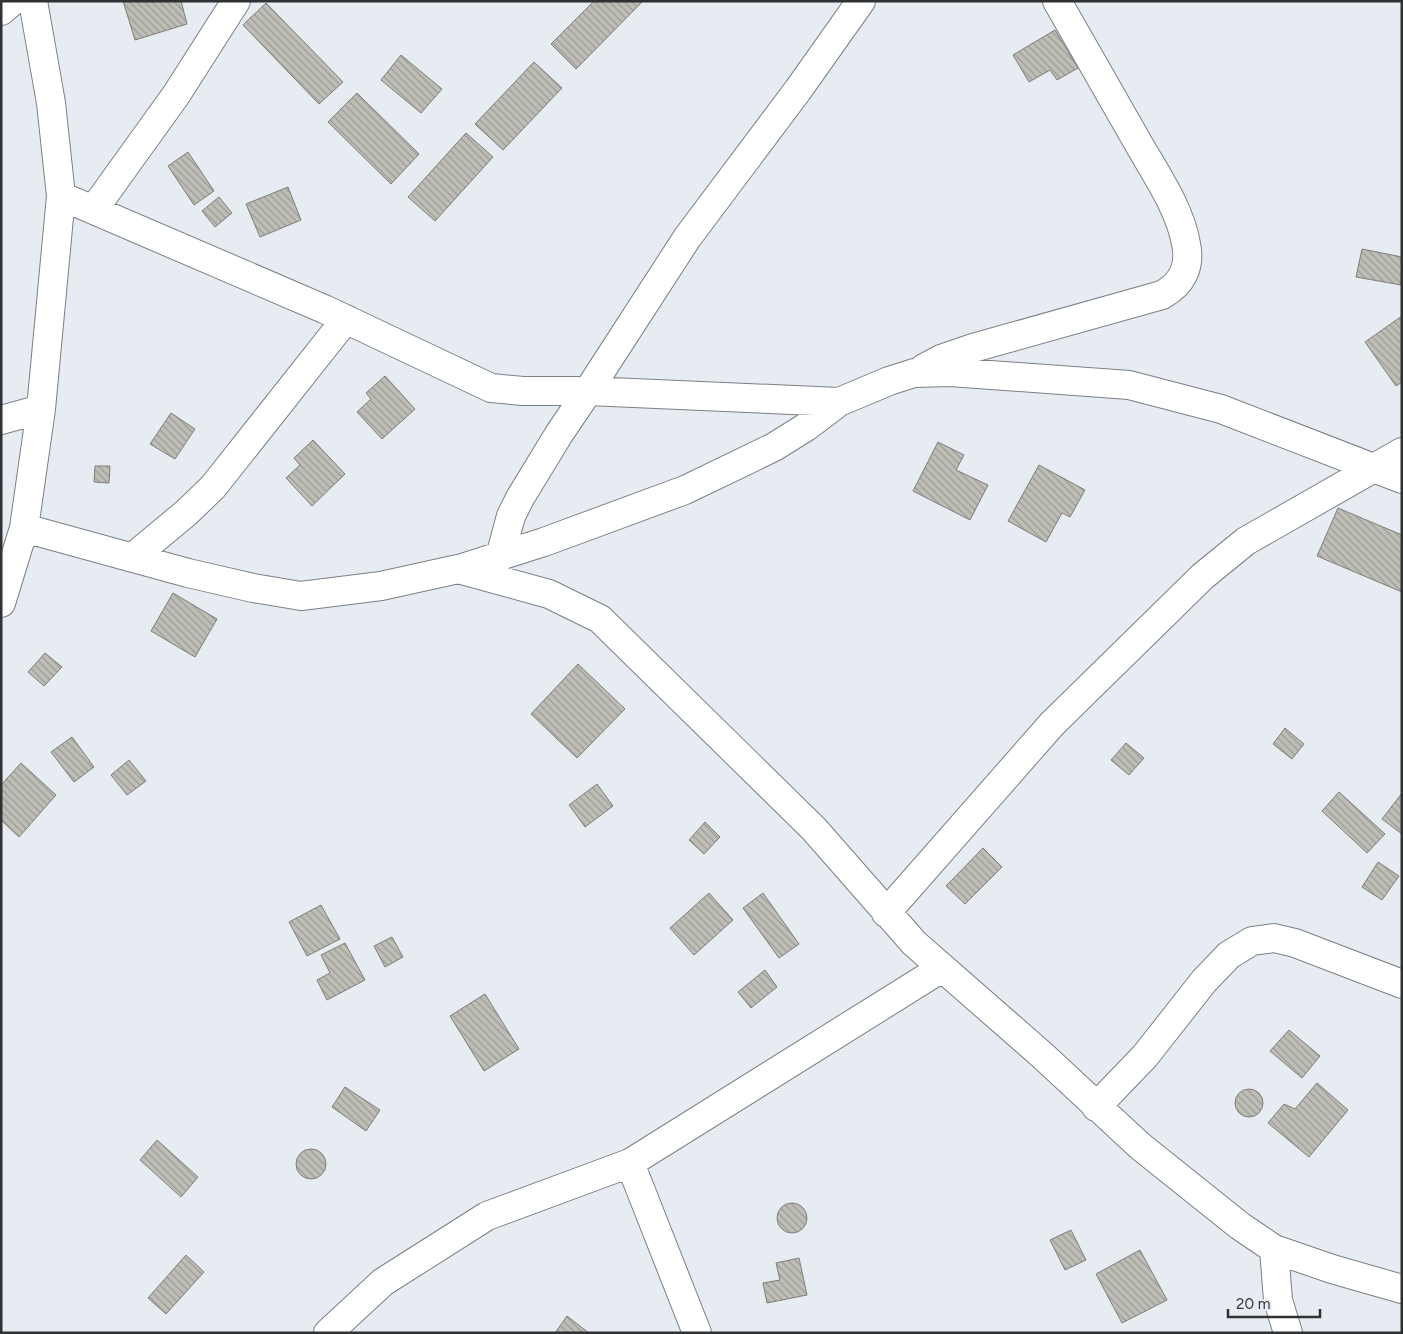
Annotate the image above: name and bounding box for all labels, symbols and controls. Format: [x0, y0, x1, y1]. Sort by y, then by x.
scale bar [1228, 1286, 1320, 1318]
text: 20 m [1236, 1295, 1270, 1313]

